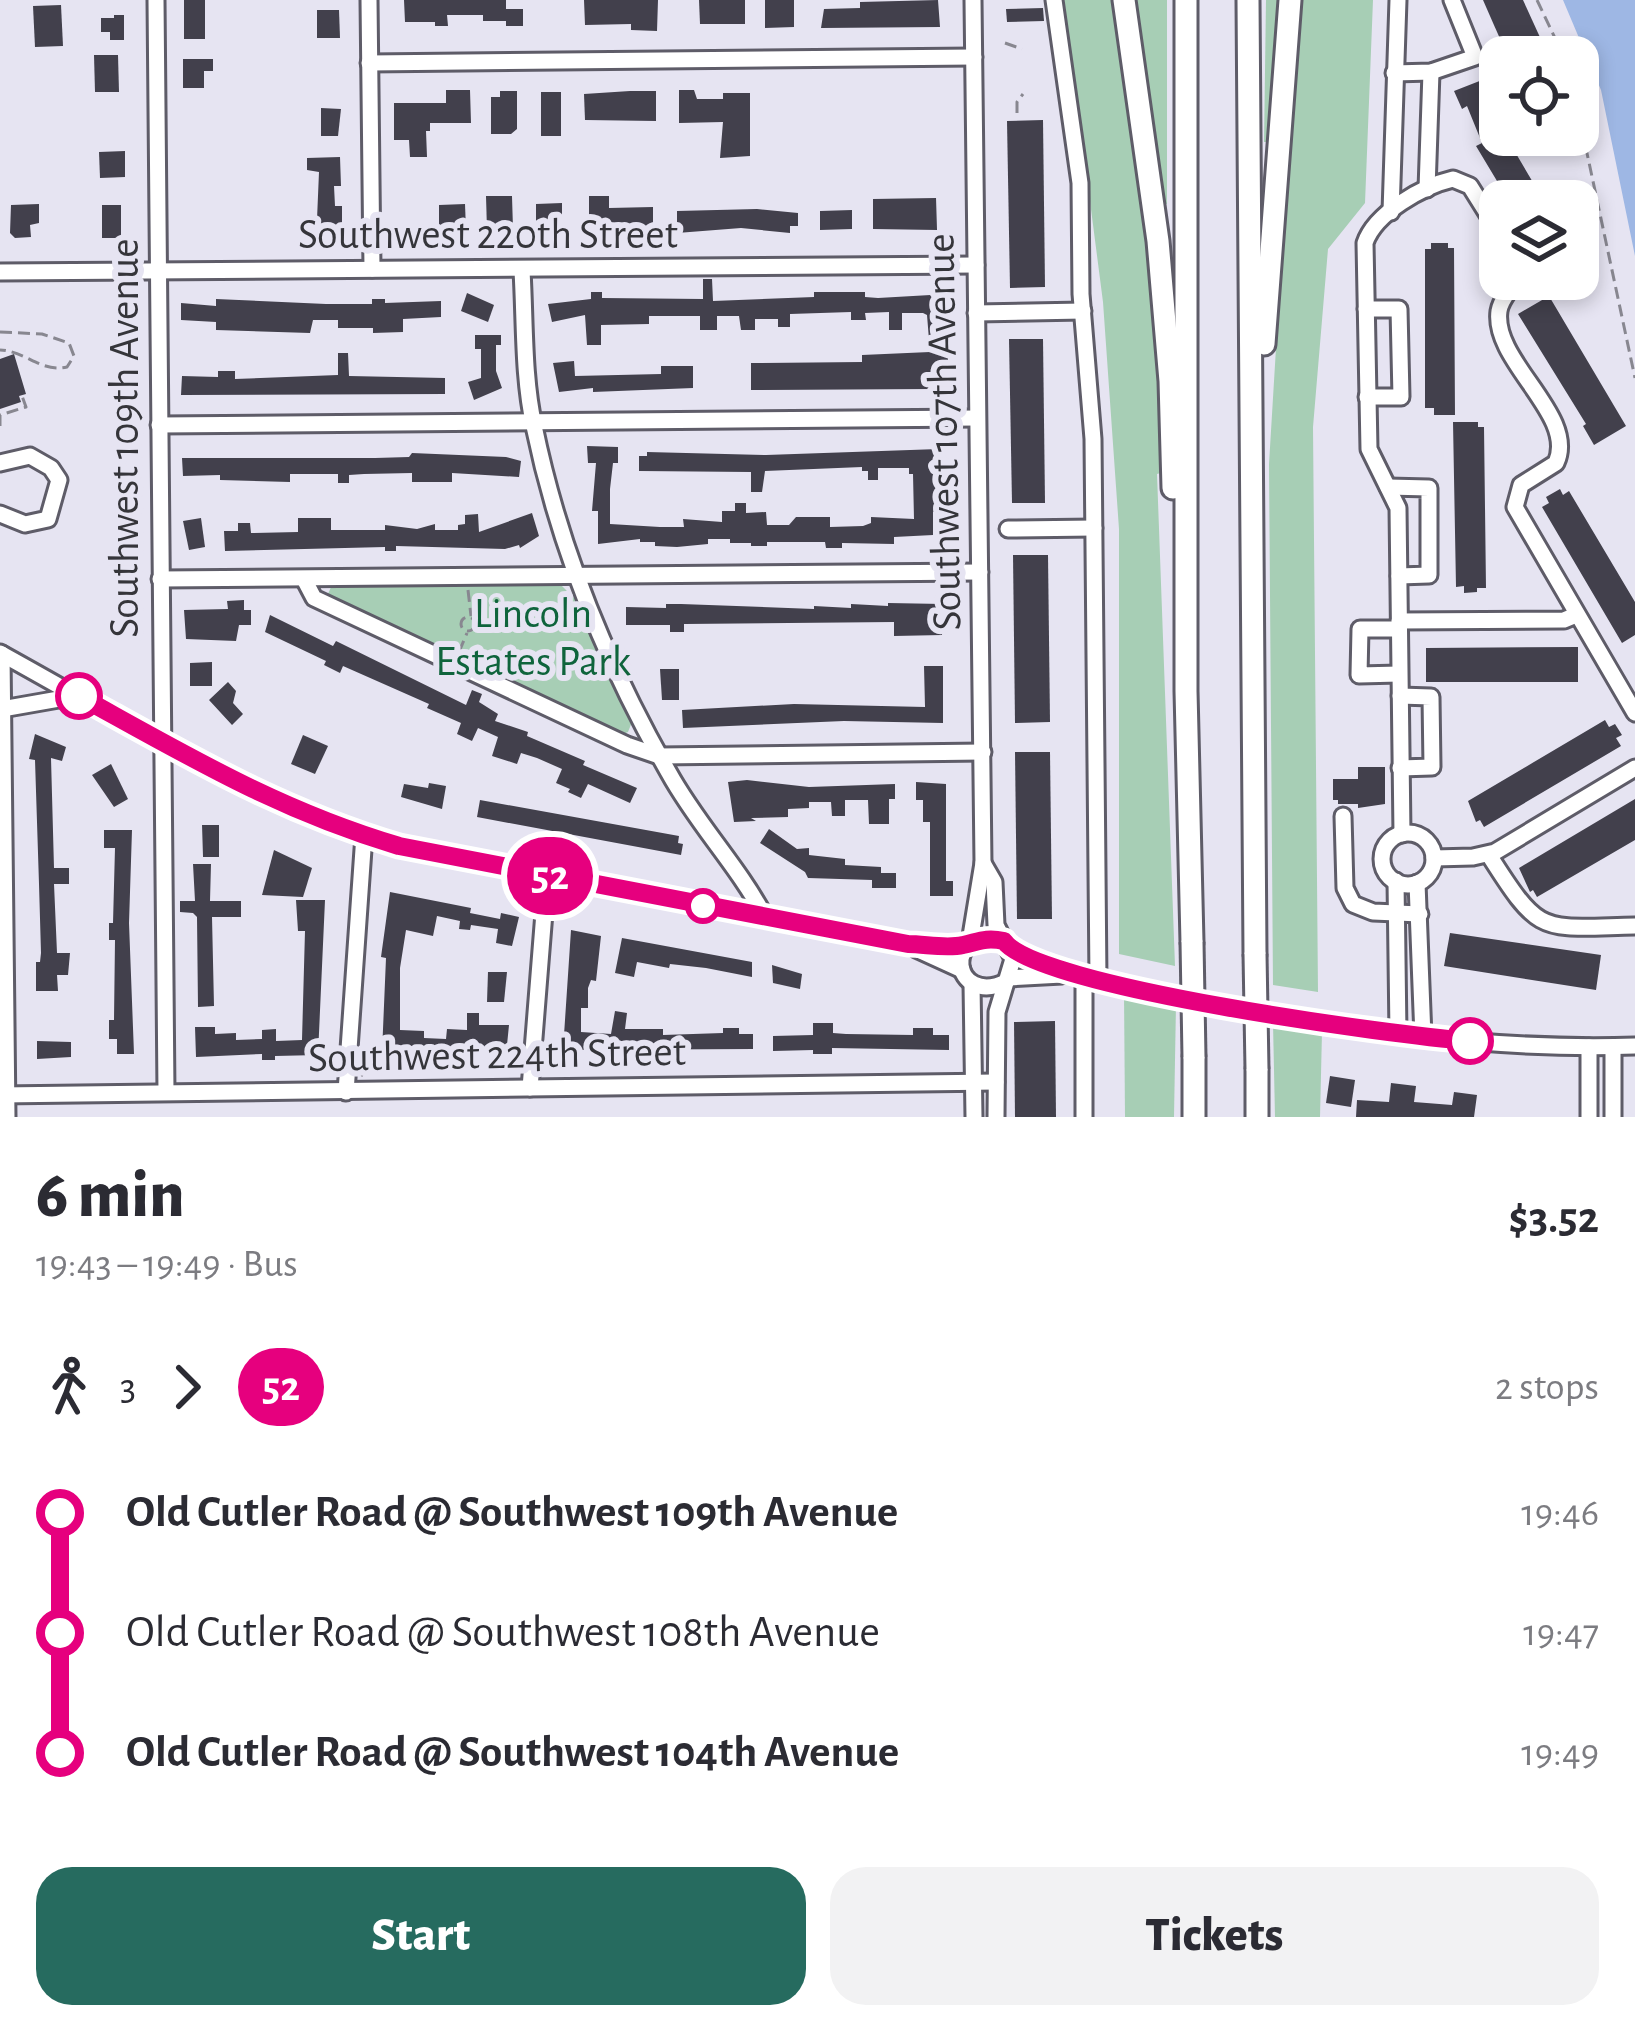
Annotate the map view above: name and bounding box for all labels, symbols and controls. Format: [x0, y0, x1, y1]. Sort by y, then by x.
map controls [1479, 36, 1599, 300]
button: locate [1479, 36, 1599, 156]
button: layers [1479, 180, 1599, 300]
street label: Southwest 220th Street [298, 214, 678, 256]
street label: Southwest 107th Avenue [920, 233, 968, 631]
street label: Southwest 109th Avenue [104, 238, 146, 638]
park label: Lincoln Estates Park [435, 593, 631, 683]
unlabelled marker [57, 674, 101, 718]
line badge: 52 [496, 837, 604, 915]
text: 52 [531, 855, 569, 897]
unlabelled marker [687, 890, 719, 922]
unlabelled marker [1448, 1019, 1492, 1063]
street label: Southwest 224th Street [308, 1031, 686, 1079]
text: 6 min [36, 1163, 185, 1229]
text: $3.52 [1508, 1196, 1599, 1241]
text: 19:43 – 19:49 · Bus [36, 1245, 298, 1284]
icon: walk [36, 1354, 102, 1420]
icon: forward [154, 1354, 220, 1420]
text: 52 [262, 1366, 300, 1408]
text: 3 [120, 1368, 136, 1407]
text: 2 stops [1495, 1368, 1599, 1407]
text: Old Cutler Road @ Southwest 109th Avenue [126, 1490, 898, 1535]
text: 19:46 [1521, 1494, 1599, 1533]
text: Old Cutler Road @ Southwest 108th Avenue [126, 1610, 880, 1655]
text: 19:47 [1523, 1614, 1599, 1653]
text: Old Cutler Road @ Southwest 104th Avenue [126, 1730, 899, 1775]
text: 19:49 [1521, 1734, 1599, 1773]
button: Start [36, 1867, 806, 2005]
button: Tickets [830, 1867, 1599, 2005]

